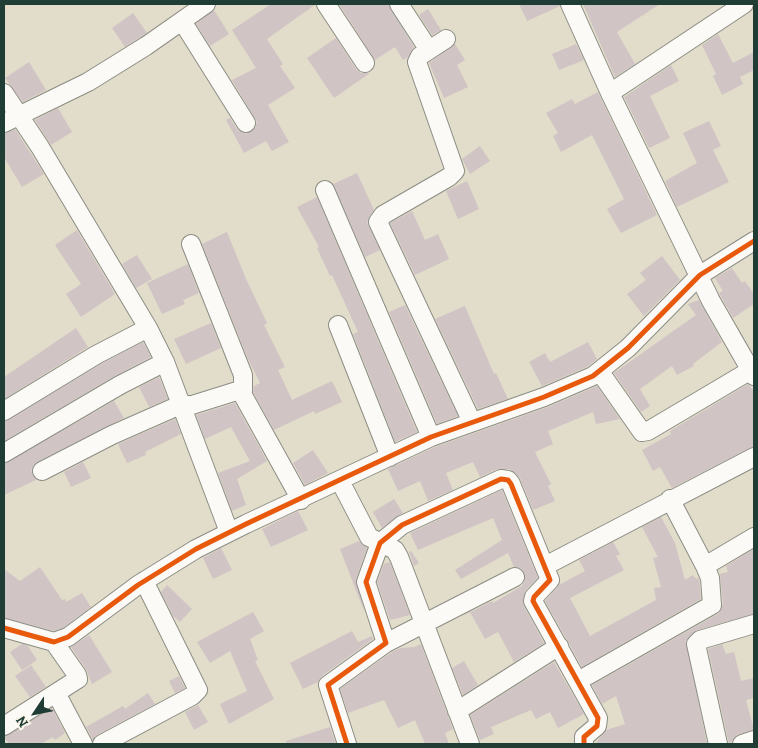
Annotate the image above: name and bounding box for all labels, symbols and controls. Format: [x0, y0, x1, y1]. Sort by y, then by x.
north arrow [10, 688, 60, 738]
text: N [11, 712, 33, 731]

